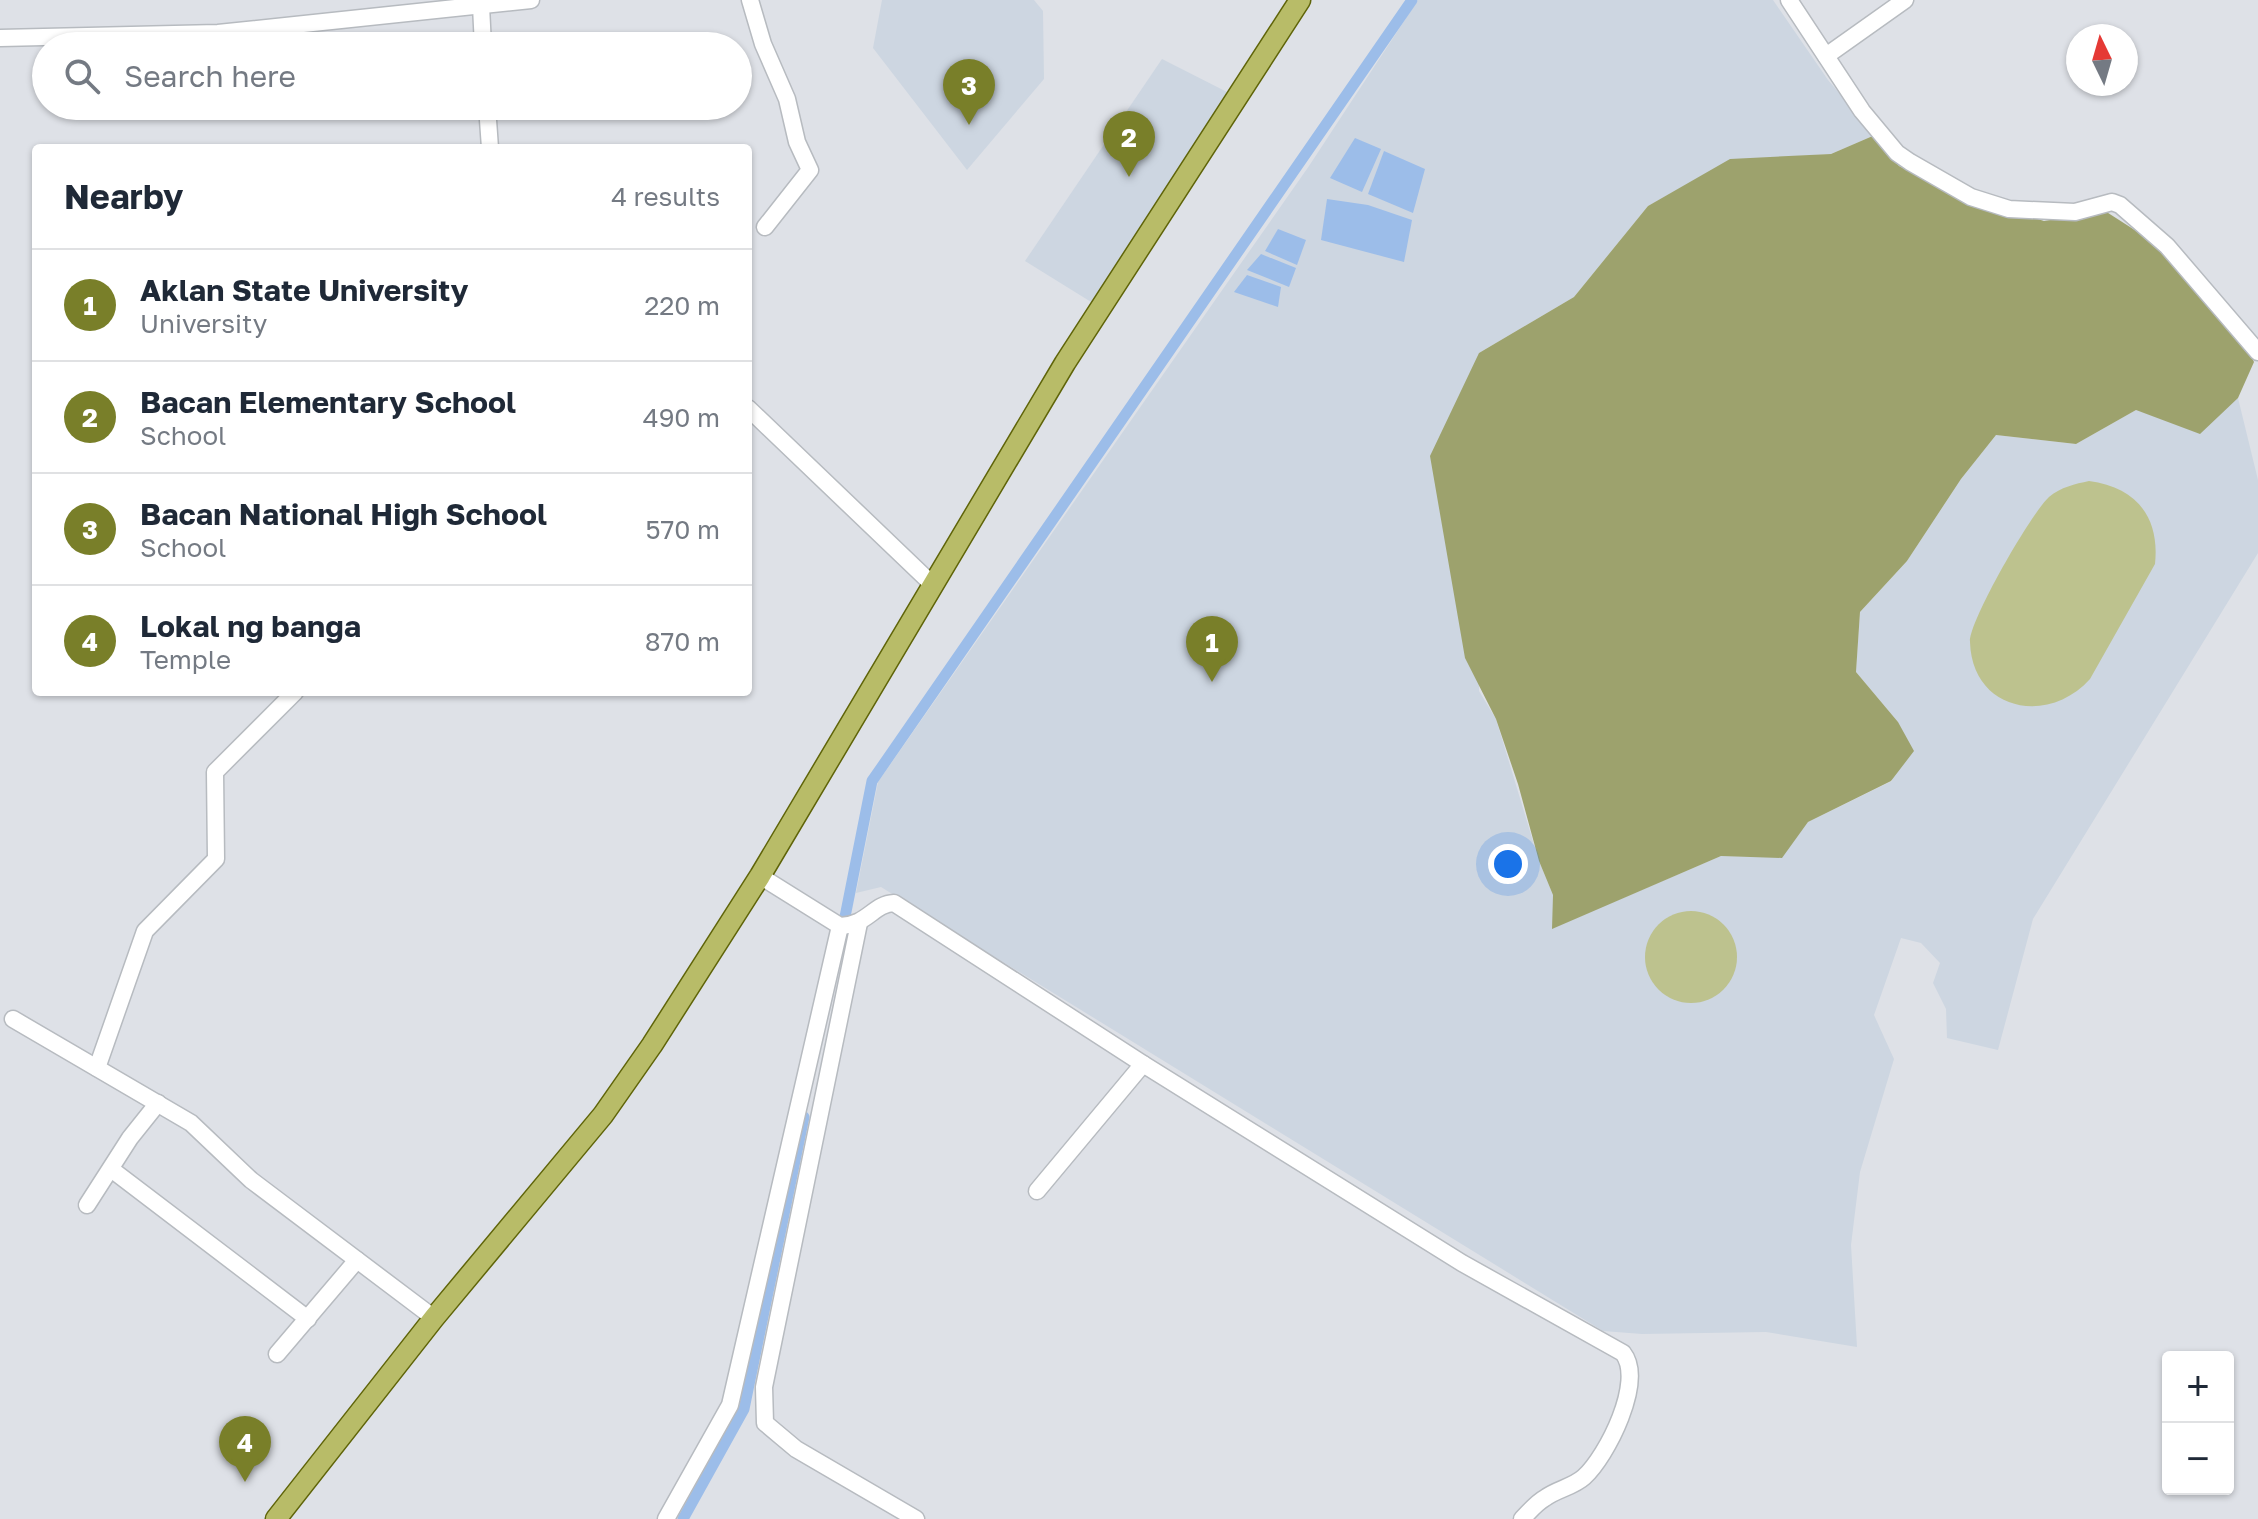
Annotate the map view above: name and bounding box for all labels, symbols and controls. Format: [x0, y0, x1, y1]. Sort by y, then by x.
north arrow [2066, 24, 2138, 96]
search box [32, 32, 752, 120]
icon: search [60, 54, 104, 98]
text: Search here [124, 58, 296, 94]
pin: 3 [943, 59, 995, 125]
pin: 2 [1103, 111, 1155, 177]
text: Nearby [64, 176, 184, 216]
text: 4 results [611, 181, 720, 212]
text: Aklan State University [140, 272, 469, 308]
text: 1 [83, 290, 97, 321]
text: 220 m [644, 290, 720, 321]
text: University [140, 308, 267, 339]
text: Bacan Elementary School [140, 384, 516, 420]
text: 2 [82, 402, 98, 433]
text: 490 m [643, 402, 720, 433]
text: School [140, 420, 226, 451]
text: Bacan National High School [140, 496, 547, 532]
text: 3 [82, 514, 98, 545]
text: 570 m [646, 514, 720, 545]
text: School [140, 532, 226, 563]
text: Lokal ng banga [140, 608, 361, 644]
pin: 1 [1186, 616, 1238, 682]
text: 4 [82, 626, 98, 657]
text: 870 m [645, 626, 720, 657]
text: Temple [140, 644, 231, 675]
your location [1488, 844, 1528, 884]
map controls [2162, 1351, 2234, 1495]
button: + [2162, 1351, 2234, 1423]
pin: 4 [219, 1416, 271, 1482]
button: − [2162, 1423, 2234, 1495]

